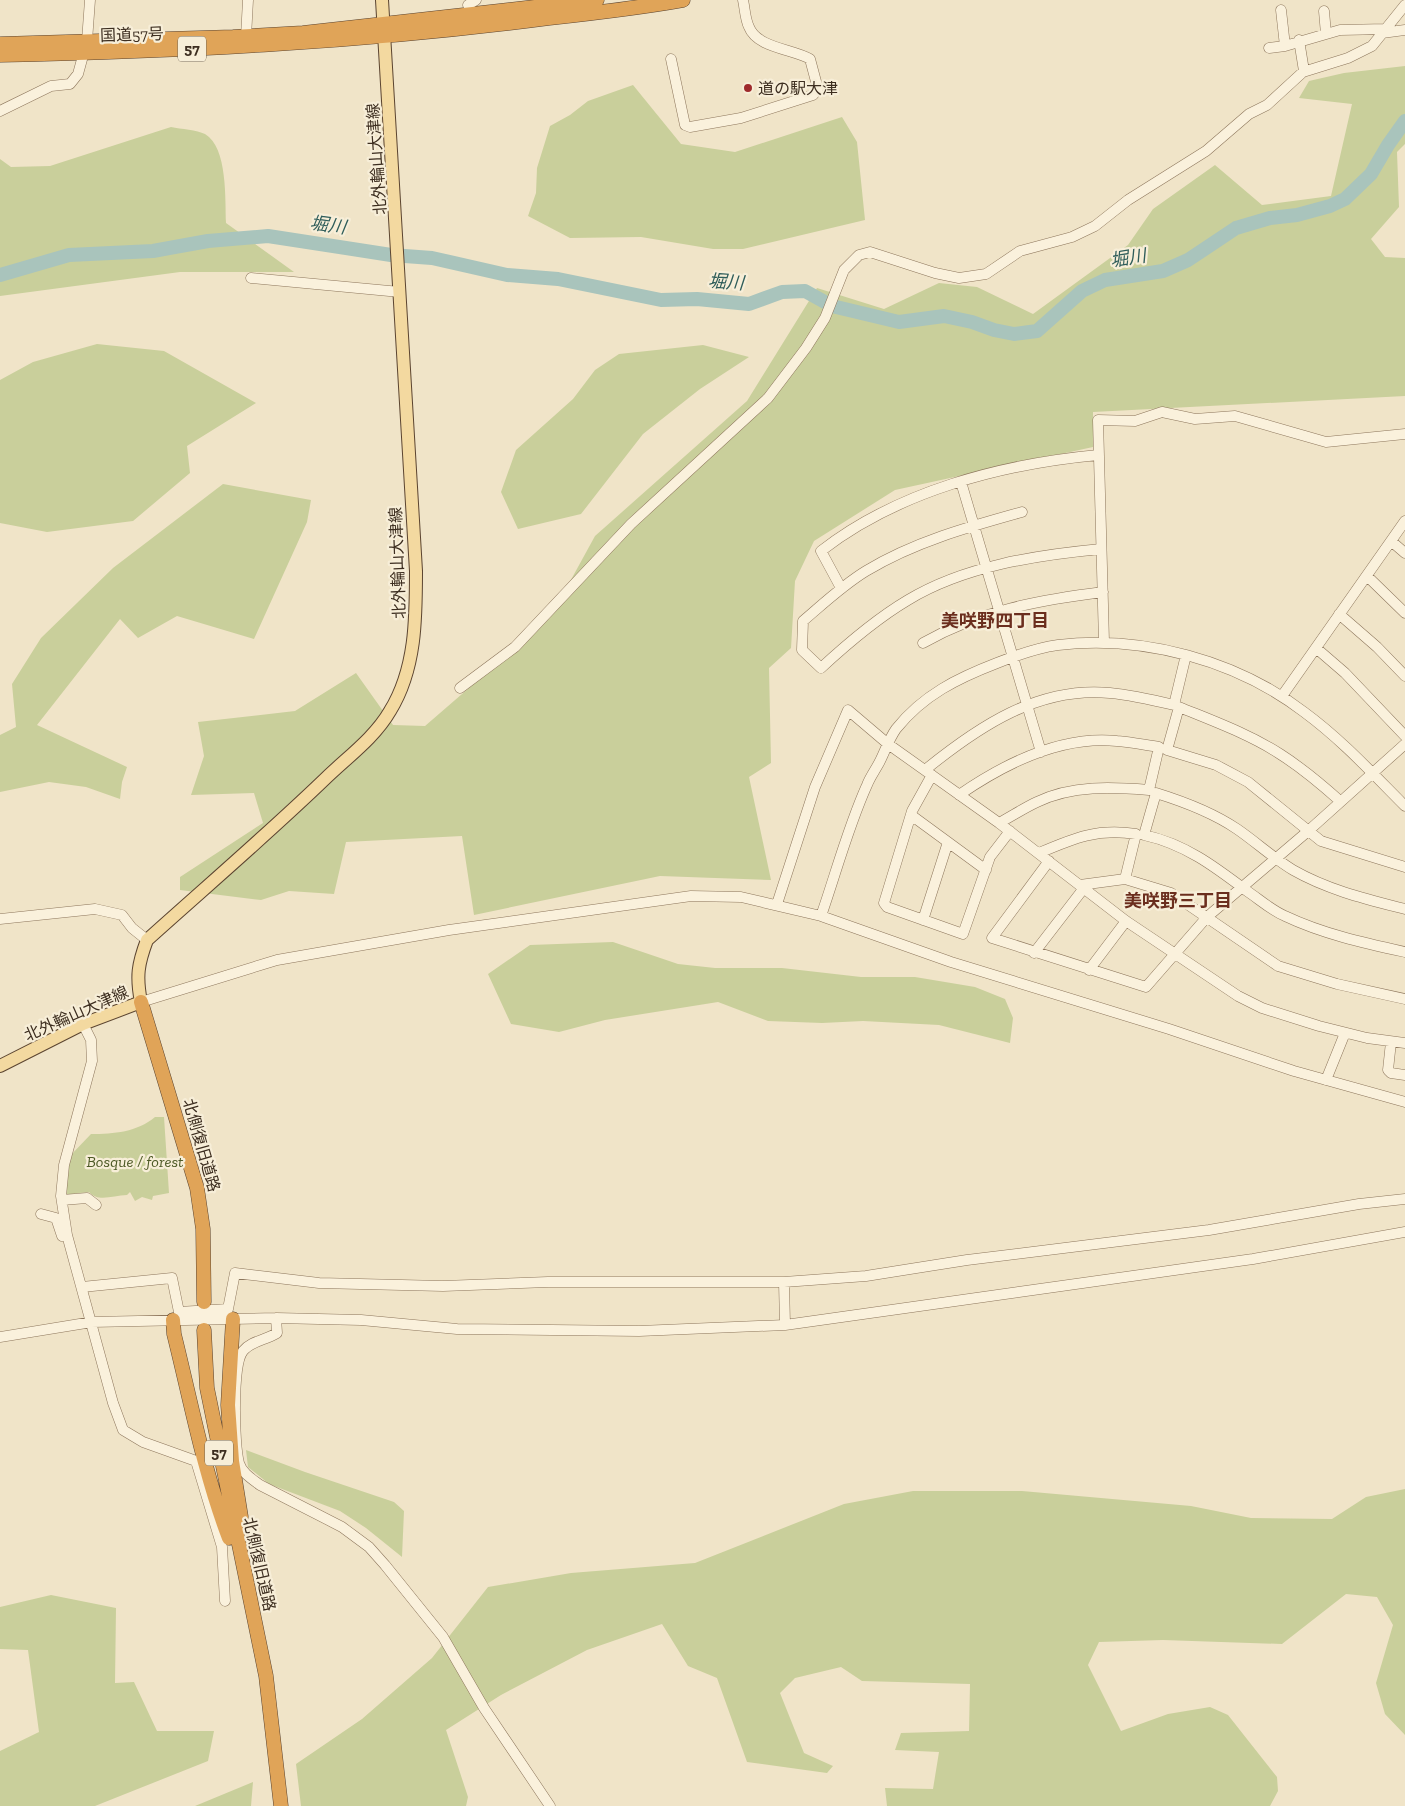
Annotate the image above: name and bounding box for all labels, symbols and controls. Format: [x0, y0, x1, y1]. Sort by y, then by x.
street label: 国道57号 [100, 24, 164, 45]
road number: 57 [178, 36, 206, 62]
place label: 道の駅大津 [758, 79, 838, 98]
marker: 道の駅大津 [742, 82, 754, 94]
street label: 北外輪山大津線 [363, 102, 390, 215]
water label: 堀川 [309, 212, 349, 239]
water label: 堀川 [1109, 244, 1149, 272]
water label: 堀川 [707, 270, 747, 294]
street label: 北外輪山大津線 [386, 507, 409, 619]
district label: 美咲野四丁目 [941, 610, 1049, 632]
district label: 美咲野三丁目 [1124, 890, 1232, 912]
street label: 北外輪山大津線 [21, 982, 131, 1045]
street label: 北側復旧道路 [179, 1096, 224, 1194]
park label: Bosque / forest [86, 1152, 184, 1171]
road number: 57 [205, 1440, 233, 1466]
street label: 北側復旧道路 [239, 1515, 280, 1613]

